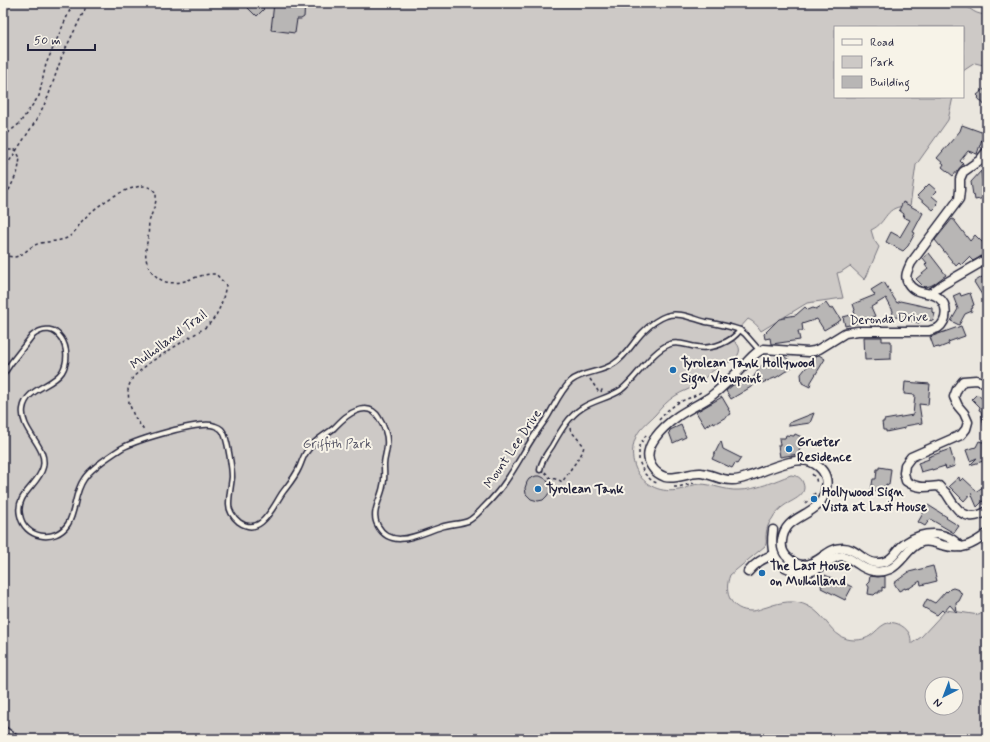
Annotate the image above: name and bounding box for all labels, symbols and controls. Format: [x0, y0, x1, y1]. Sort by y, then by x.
scale bar [28, 26, 95, 52]
legend [834, 26, 964, 98]
text: 50 m [34, 33, 61, 49]
text: Road [870, 35, 894, 51]
text: Park [870, 55, 894, 71]
text: Building [870, 75, 910, 92]
street label: Mulholland Trail [127, 306, 211, 374]
street label: Deronda Drive [849, 308, 929, 330]
place label: Tyrolean Tank Hollywood Sign Viewpoint [681, 355, 815, 390]
marker: Tyrolean Tank Hollywood Sign Viewpoint [668, 365, 678, 375]
street label: Mount Lee Drive [480, 406, 546, 492]
place label: Grueter Residence [797, 434, 852, 466]
park label: Griffith Park [303, 436, 372, 453]
marker: Grueter Residence [784, 444, 794, 454]
place label: Tyrolean Tank [546, 481, 624, 498]
marker: Tyrolean Tank [533, 484, 543, 494]
place label: Hollywood Sign Vista at Last House [822, 484, 927, 516]
marker: Hollywood Sign Vista at Last House [809, 494, 819, 504]
place label: The Last House on Mulholland [770, 558, 851, 590]
marker: The Last House on Mulholland [757, 568, 767, 578]
north arrow [924, 676, 964, 716]
text: N [931, 695, 945, 710]

